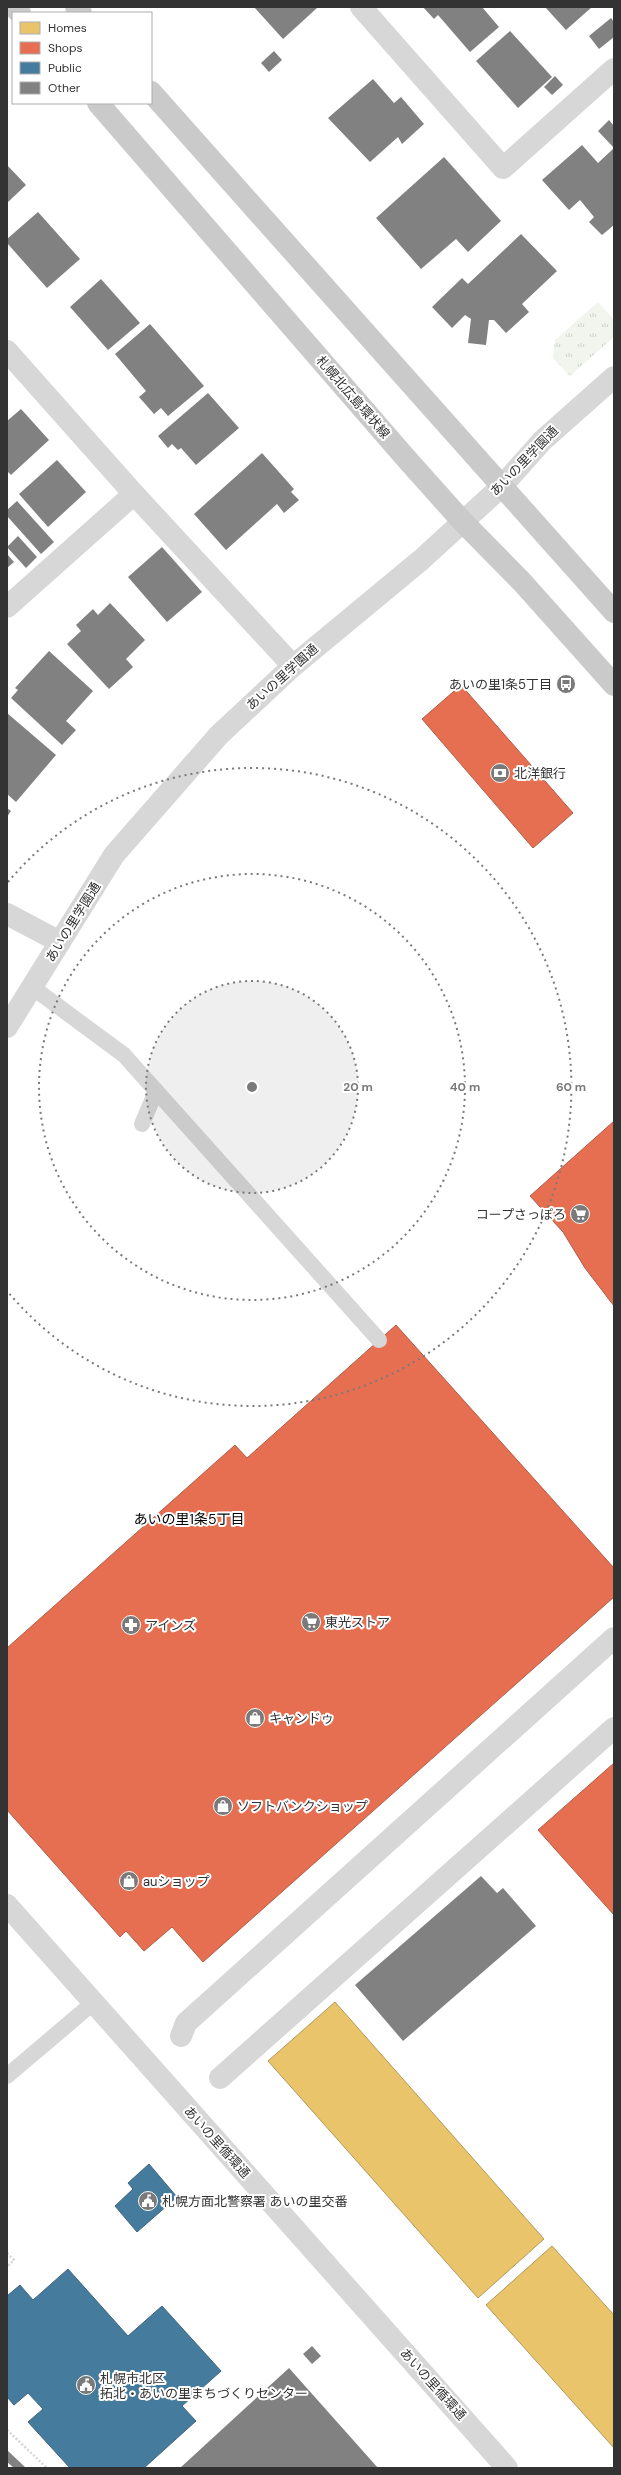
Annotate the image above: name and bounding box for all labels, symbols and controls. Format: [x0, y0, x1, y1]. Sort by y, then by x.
legend [12, 12, 152, 104]
text: Homes [48, 20, 87, 36]
text: Shops [48, 40, 83, 56]
text: Public [48, 60, 82, 76]
text: Other [48, 80, 81, 96]
street label: 札幌北広島環状線 [312, 352, 394, 442]
street label: あいの里学園通 [486, 422, 562, 500]
street label: あいの里学園通 [242, 640, 322, 714]
bus stop icon: あいの里1条5丁目 [555, 673, 577, 695]
place label: あいの里1条5丁目 [449, 676, 552, 693]
bank icon: 北洋銀行 [489, 762, 511, 784]
place label: 北洋銀行 [514, 765, 566, 782]
street label: あいの里学園通 [42, 879, 104, 965]
text: 20 m [343, 1079, 373, 1095]
text: 40 m [450, 1079, 480, 1095]
text: 60 m [556, 1079, 586, 1095]
centre of rings [245, 1080, 259, 1094]
supermarket icon: コープさっぽろ [569, 1203, 591, 1225]
place label: コープさっぽろ [476, 1206, 566, 1223]
district label: あいの里1条5丁目 [134, 1510, 244, 1528]
supermarket icon: 東光ストア [300, 1611, 322, 1633]
pharmacy icon: アインズ [120, 1614, 142, 1636]
place label: 東光ストア [325, 1614, 390, 1631]
place label: アインズ [145, 1617, 196, 1634]
shop icon: キャンドゥ [244, 1707, 266, 1729]
place label: キャンドゥ [269, 1710, 334, 1727]
shop icon: ソフトバンクショップ [212, 1795, 234, 1817]
place label: ソフトバンクショップ [237, 1798, 368, 1815]
shop icon: auショップ [118, 1870, 140, 1892]
place label: auショップ [143, 1873, 210, 1890]
street label: あいの里循環通 [180, 2102, 254, 2182]
public building icon: 札幌方面北警察署 あいの里交番 [137, 2190, 159, 2212]
place label: 札幌方面北警察署 あいの里交番 [162, 2193, 347, 2210]
street label: あいの里循環通 [396, 2344, 470, 2424]
place label: 札幌市北区 拓北・あいの里まちづくりセンター [100, 2370, 308, 2402]
public building icon: 札幌市北区 拓北・あいの里まちづくりセンター [75, 2374, 97, 2396]

